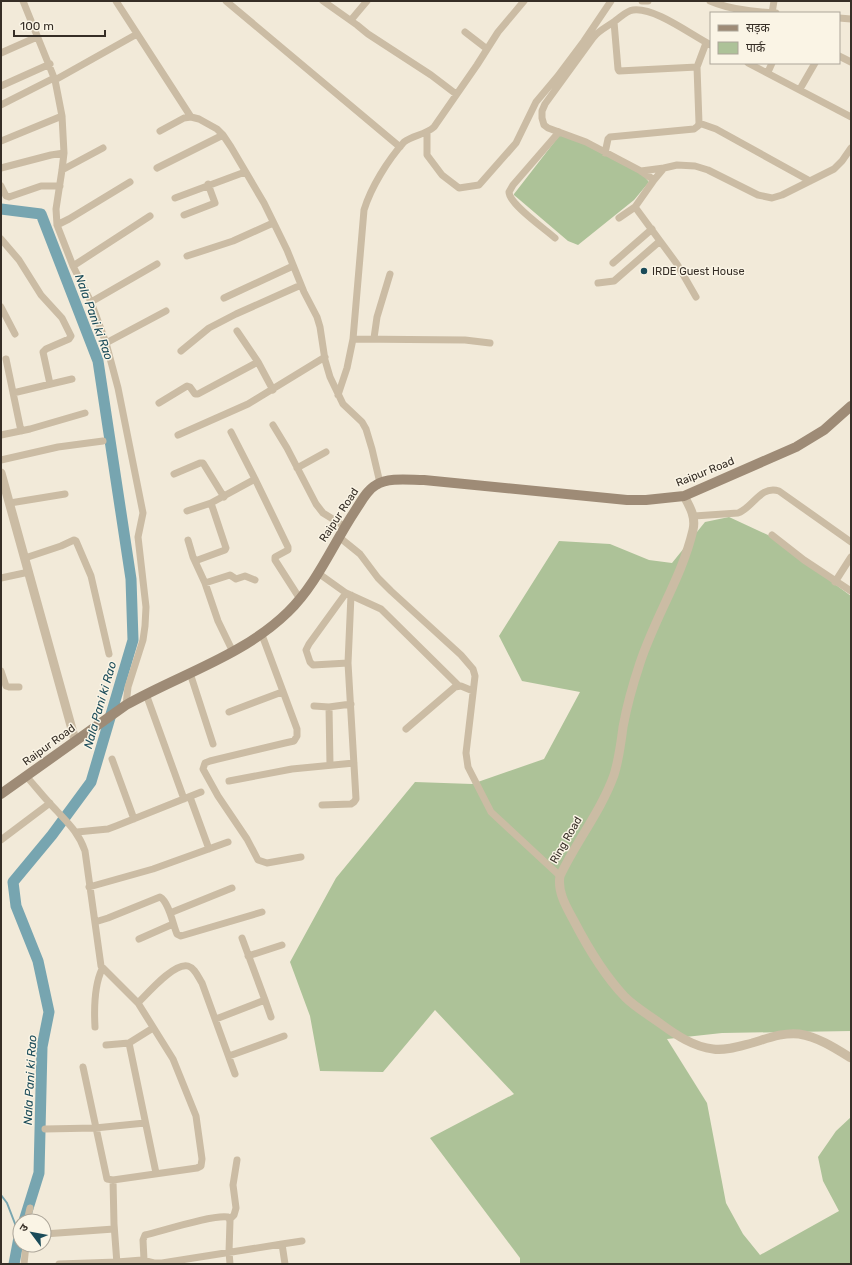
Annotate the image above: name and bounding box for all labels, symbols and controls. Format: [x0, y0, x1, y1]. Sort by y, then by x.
scale bar [14, 12, 105, 38]
legend [710, 12, 840, 64]
text: 100 m [20, 19, 54, 33]
text: सड़क [746, 21, 771, 35]
text: पार्क [746, 41, 766, 55]
place label: IRDE Guest House [652, 265, 745, 278]
marker: IRDE Guest House [639, 266, 649, 276]
water label: Nala Pani ki Rao [72, 272, 116, 362]
street label: Raipur Road [674, 454, 736, 490]
street label: Raipur Road [317, 486, 361, 544]
water label: Nala Pani ki Rao [81, 660, 119, 750]
street label: Raipur Road [20, 722, 78, 768]
street label: Ring Road [547, 814, 585, 866]
water label: Nala Pani ki Rao [21, 1034, 39, 1125]
north arrow [12, 1213, 52, 1253]
text: उ [17, 1221, 31, 1234]

